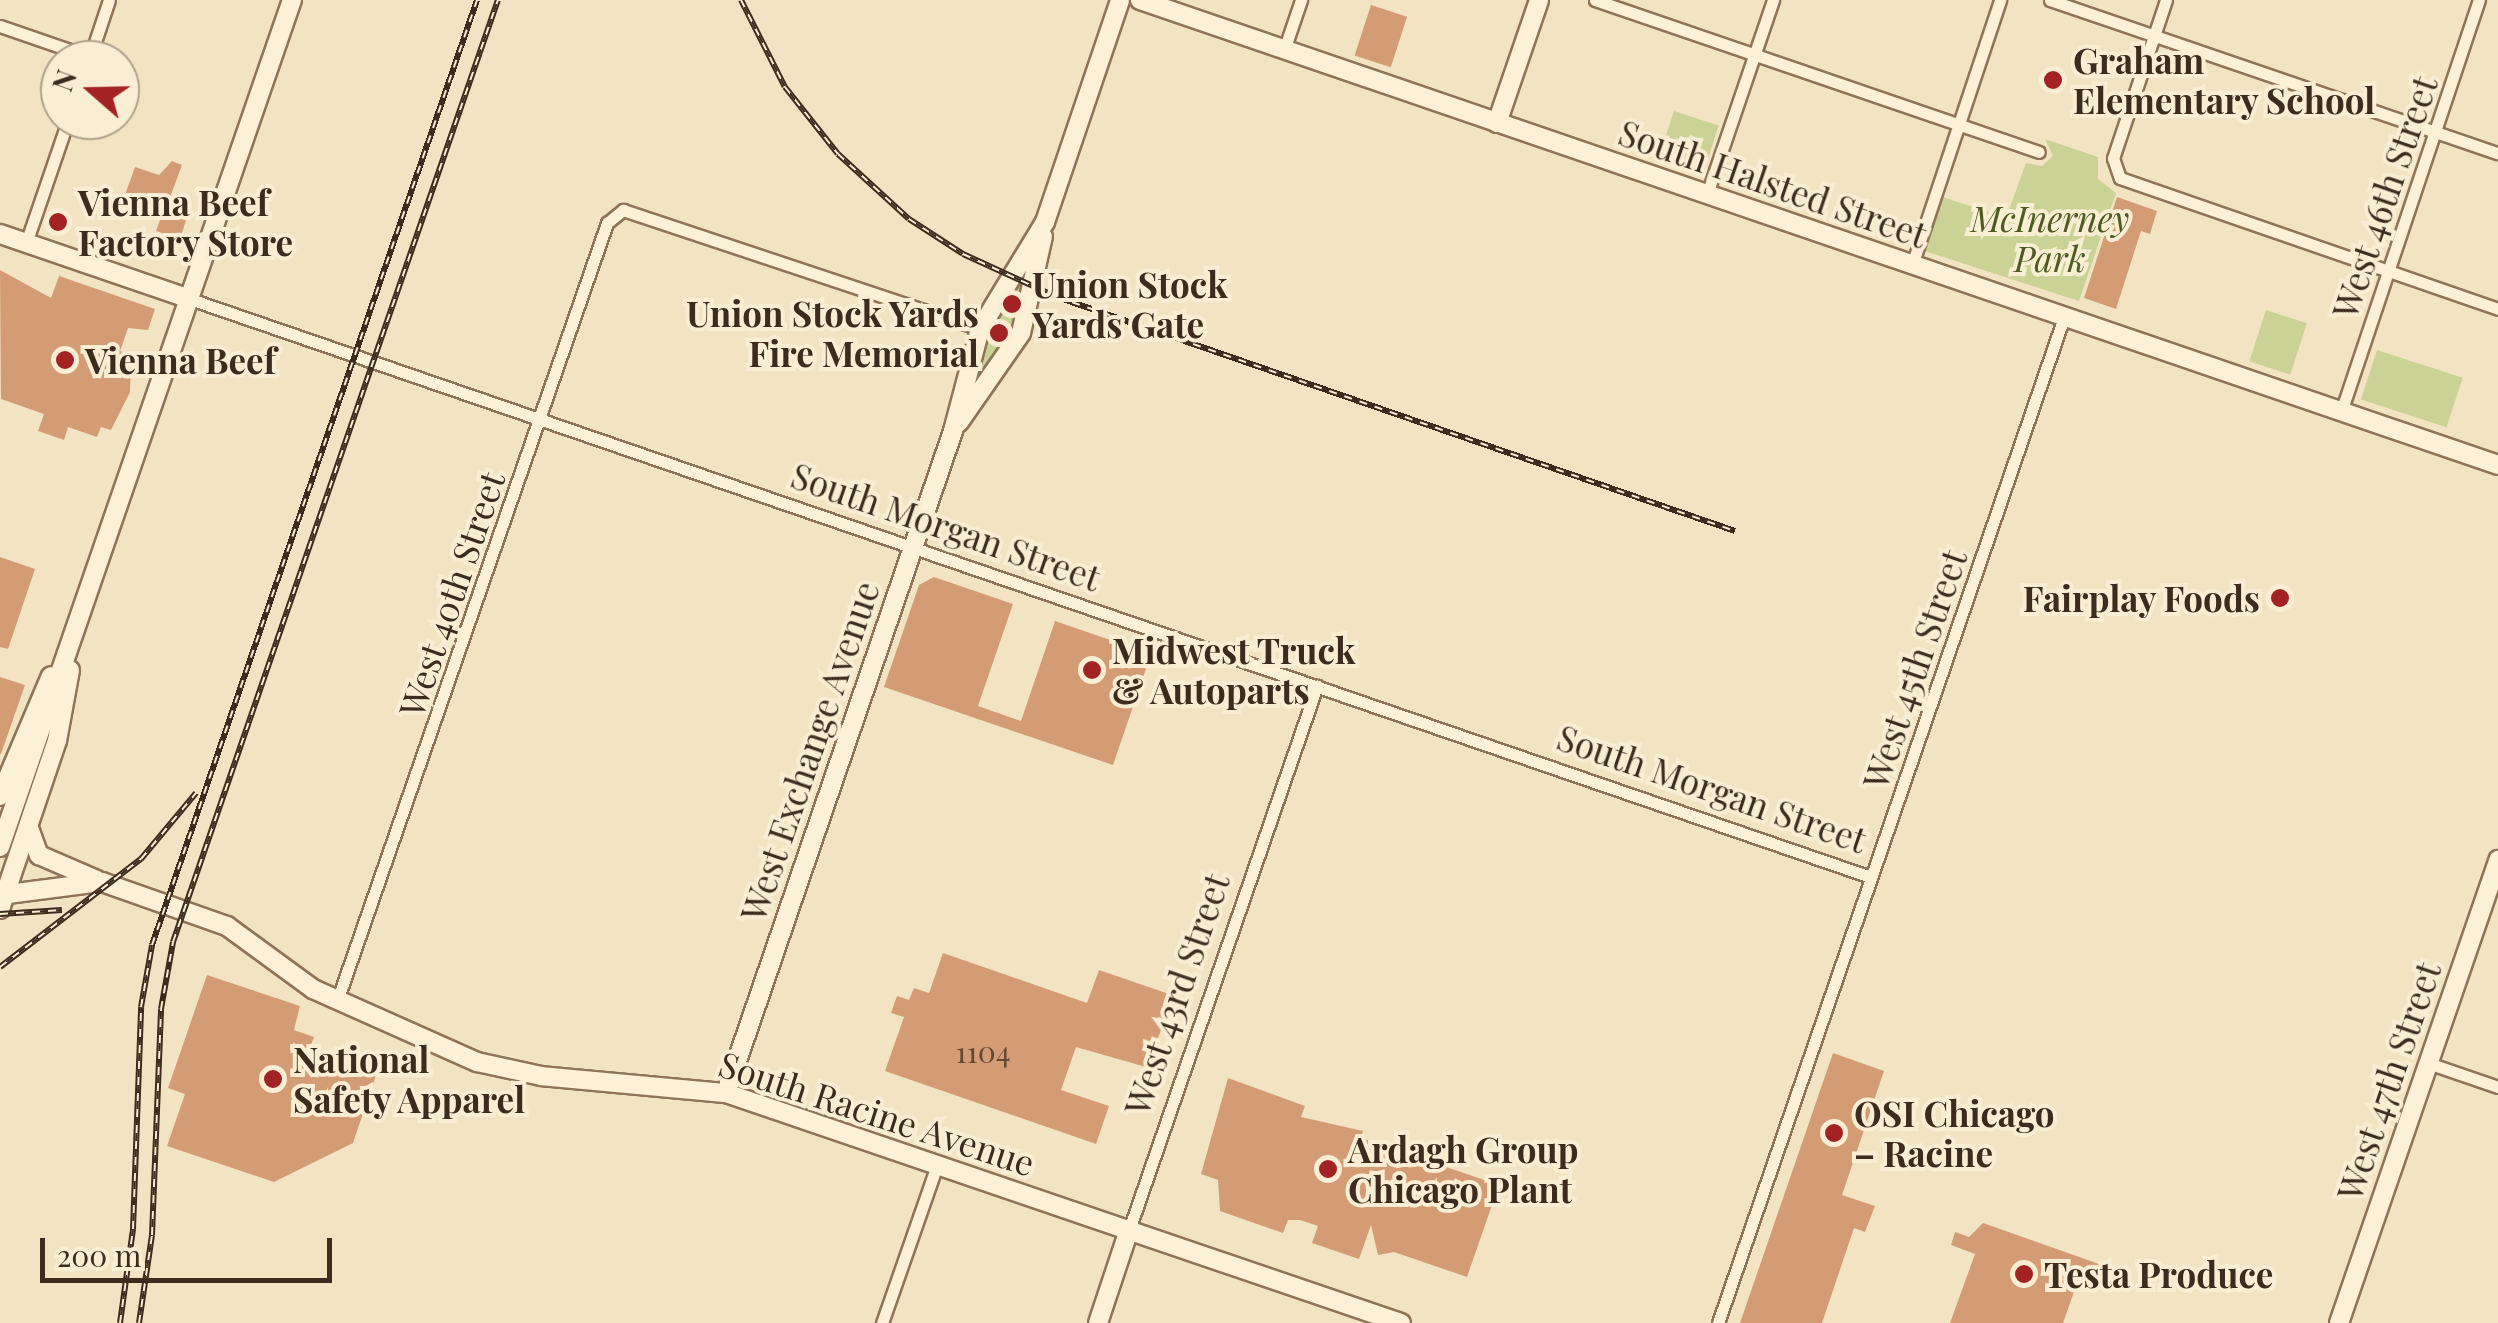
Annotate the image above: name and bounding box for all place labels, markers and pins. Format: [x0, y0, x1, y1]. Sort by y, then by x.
place label: Graham Elementary School [2073, 39, 2376, 121]
marker: Graham Elementary School [2042, 69, 2064, 91]
place label: Vienna Beef Factory Store [78, 181, 294, 263]
marker: Vienna Beef Factory Store [47, 211, 69, 233]
place label: Union Stock Yards Gate [1032, 263, 1228, 345]
place label: Union Stock Yards Fire Memorial [685, 292, 979, 374]
marker: Union Stock Yards Gate [1001, 293, 1023, 315]
marker: Union Stock Yards Fire Memorial [988, 322, 1010, 344]
place label: Vienna Beef [85, 339, 276, 381]
marker: Vienna Beef [54, 349, 76, 371]
place label: Fairplay Foods [2022, 577, 2260, 619]
marker: Fairplay Foods [2269, 587, 2291, 609]
place label: Midwest Truck & Autoparts [1112, 629, 1356, 711]
marker: Midwest Truck & Autoparts [1081, 659, 1103, 681]
place label: National Safety Apparel [293, 1038, 527, 1120]
marker: National Safety Apparel [262, 1068, 284, 1090]
place label: OSI Chicago – Racine [1854, 1092, 2055, 1174]
marker: OSI Chicago – Racine [1823, 1122, 1845, 1144]
place label: Ardagh Group Chicago Plant [1348, 1128, 1579, 1210]
marker: Ardagh Group Chicago Plant [1317, 1158, 1339, 1180]
place label: Testa Produce [2044, 1253, 2274, 1295]
marker: Testa Produce [2013, 1263, 2035, 1285]

